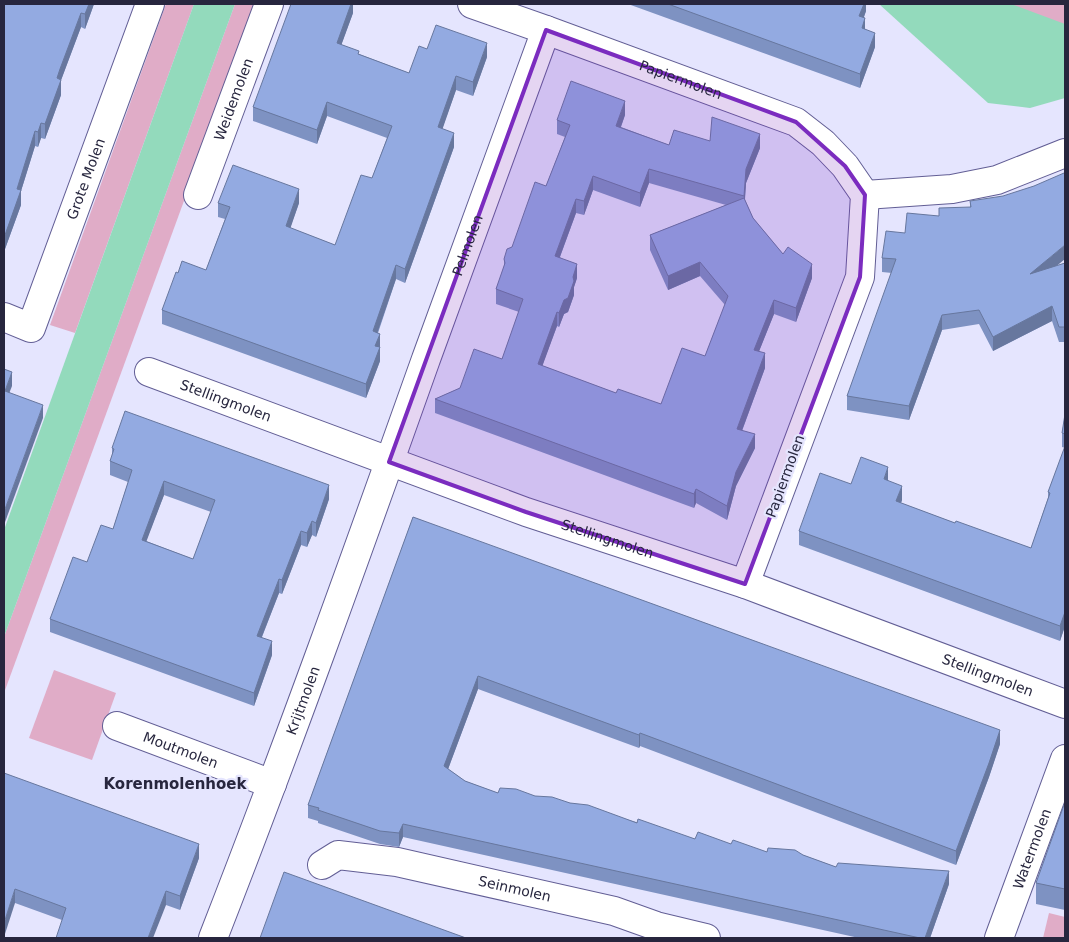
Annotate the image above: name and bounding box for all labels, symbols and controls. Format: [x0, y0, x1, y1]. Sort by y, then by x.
street label: Weidemolen [211, 56, 256, 143]
street label: Papiermolen [637, 57, 724, 102]
street label: Grote Molen [64, 136, 108, 222]
street label: Pelmolen [449, 212, 486, 278]
street label: Stellingmolen [178, 376, 274, 425]
street label: Papiermolen [763, 432, 807, 520]
street label: Stellingmolen [559, 516, 656, 561]
street label: Stellingmolen [940, 651, 1036, 699]
street label: Krijtmolen [283, 664, 323, 737]
street label: Moutmolen [141, 729, 220, 771]
district label: Korenmolenhoek [104, 775, 248, 793]
street label: Watermolen [1010, 806, 1054, 891]
street label: Seinmolen [477, 873, 553, 905]

